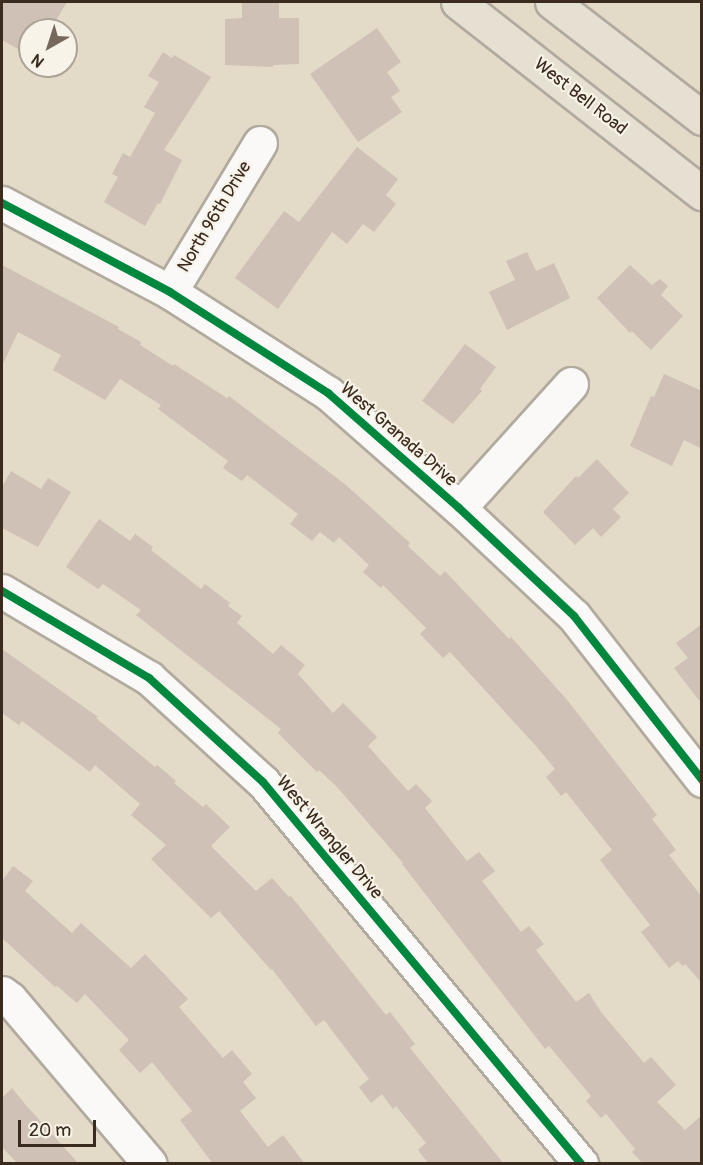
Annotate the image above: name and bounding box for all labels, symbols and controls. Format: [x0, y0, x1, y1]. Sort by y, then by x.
north arrow [18, 18, 78, 78]
text: N [27, 49, 48, 72]
street label: West Bell Road [529, 54, 631, 140]
street label: North 96th Drive [173, 158, 257, 276]
street label: West Granada Drive [335, 378, 461, 492]
street label: West Wrangler Drive [271, 772, 387, 904]
scale bar [21, 1108, 99, 1146]
text: 20 m [29, 1119, 71, 1142]

